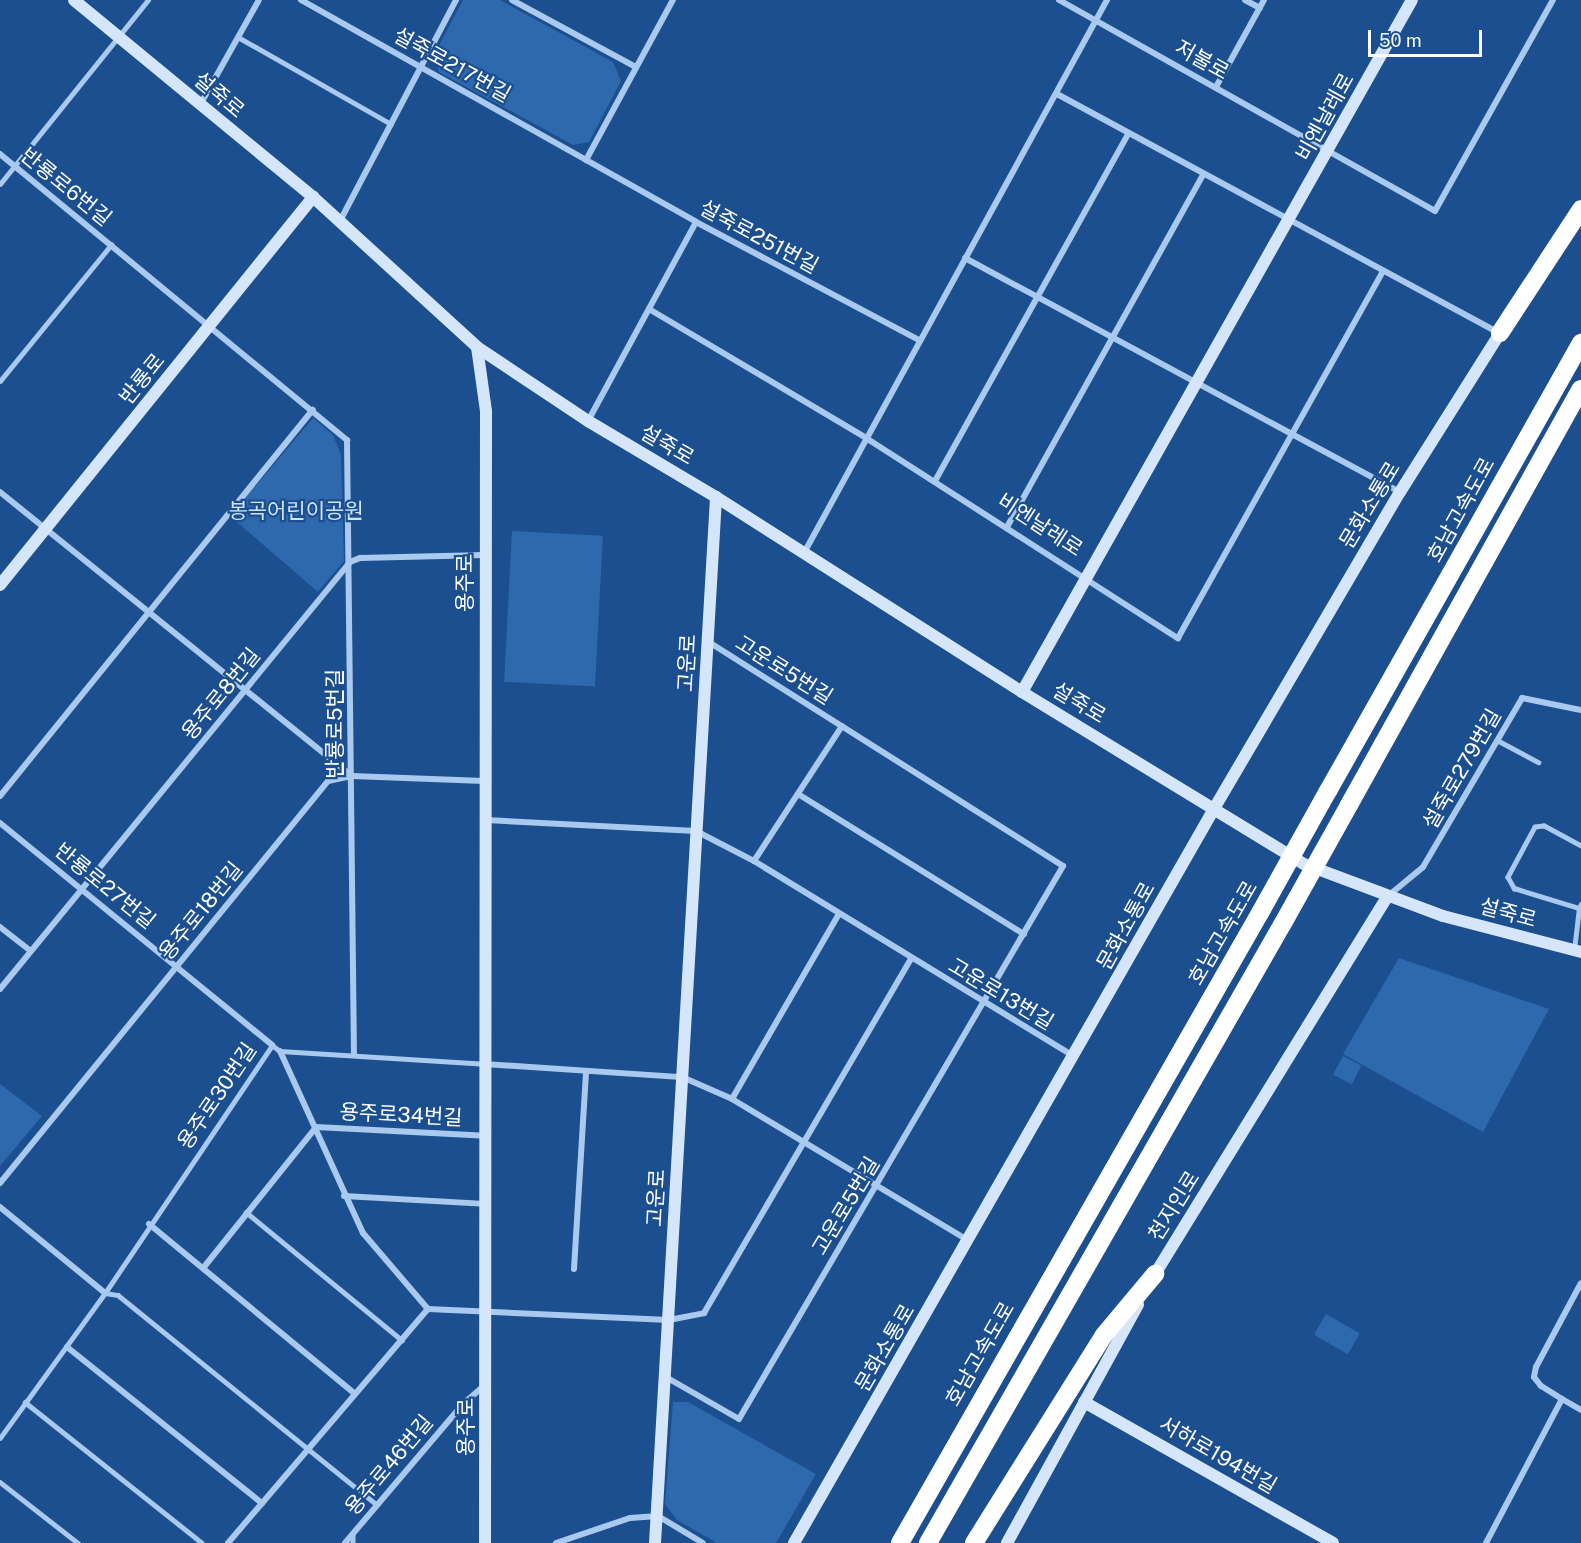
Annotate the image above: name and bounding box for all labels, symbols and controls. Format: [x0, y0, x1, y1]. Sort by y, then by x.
scale bar [1371, 18, 1485, 56]
street label: 설죽로217번길 [389, 22, 515, 108]
text: 50 m [1379, 30, 1422, 51]
street label: 저불로 [1171, 35, 1233, 85]
street label: 설죽로 [189, 67, 249, 123]
street label: 비엔날레로 [1291, 69, 1359, 165]
street label: 반룡로6번길 [15, 143, 117, 231]
street label: 설죽로251번길 [695, 195, 823, 279]
street label: 반룡로 [114, 349, 170, 409]
street label: 설죽로 [636, 420, 698, 470]
street label: 호남고속도로 [1422, 453, 1500, 567]
street label: 문화소통로 [1334, 457, 1406, 553]
street label: 비엔날레로 [993, 488, 1087, 562]
park label: 봉곡어린이공원 [228, 498, 364, 524]
street label: 용주로 [452, 554, 478, 612]
street label: 고운로5번길 [731, 630, 837, 710]
street label: 고운로 [673, 633, 701, 693]
street label: 용주로8번길 [177, 643, 265, 745]
street label: 반룡로5번길 [322, 669, 348, 779]
street label: 설죽로 [1048, 677, 1110, 729]
street label: 설죽로279번길 [1417, 704, 1507, 834]
street label: 반룡로27번길 [50, 838, 160, 934]
street label: 용주로18번길 [154, 857, 248, 965]
street label: 호남고속도로 [1183, 877, 1263, 989]
street label: 문화소통로 [1092, 878, 1160, 974]
street label: 설죽로 [1477, 893, 1539, 933]
street label: 고운로13번길 [944, 953, 1058, 1035]
street label: 용주로30번길 [172, 1038, 262, 1154]
street label: 용주로34번길 [339, 1099, 463, 1131]
street label: 고운로5번길 [807, 1152, 885, 1260]
street label: 천지인로 [1143, 1167, 1205, 1245]
street label: 고운로 [642, 1168, 670, 1228]
street label: 호남고속도로 [940, 1298, 1020, 1410]
street label: 문화소통로 [850, 1300, 920, 1396]
street label: 용주로 [453, 1398, 479, 1456]
street label: 용주로46번길 [340, 1410, 438, 1520]
street label: 서하로194번길 [1155, 1411, 1281, 1499]

